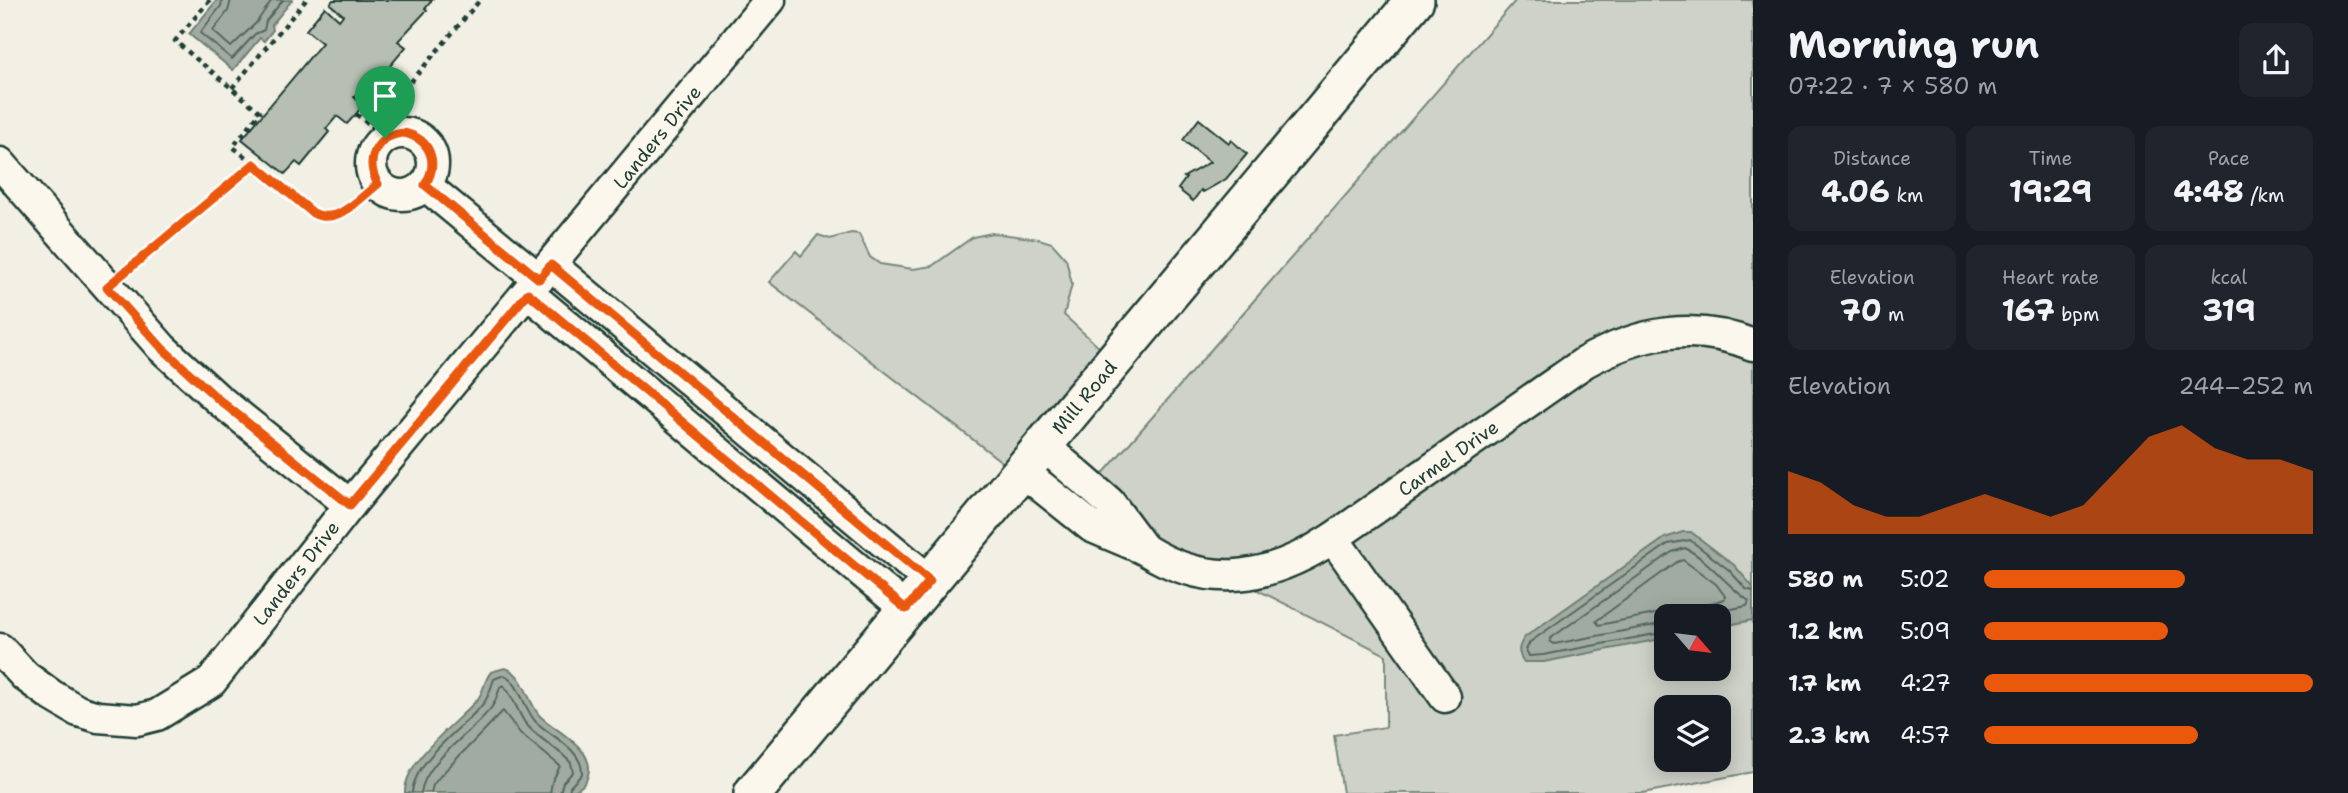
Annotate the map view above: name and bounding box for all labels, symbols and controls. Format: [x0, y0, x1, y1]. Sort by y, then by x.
text: Morning run [1788, 19, 2039, 70]
button: share [2239, 23, 2313, 97]
pin [355, 66, 415, 138]
text: 07:22 · 7 × 580 m [1788, 71, 1997, 101]
icon: arrive [366, 77, 404, 115]
street label: Landers Drive [608, 80, 707, 194]
text: Distance [1833, 146, 1911, 171]
text: Time [2029, 146, 2072, 171]
text: Pace [2208, 146, 2250, 171]
text: 4.06 [1821, 171, 1890, 212]
text: 19:29 [2009, 171, 2092, 212]
text: 4:48 [2173, 171, 2244, 212]
text: km [1890, 183, 1923, 208]
text: /km [2244, 183, 2284, 208]
text: Elevation [1830, 265, 1915, 290]
text: Heart rate [2002, 265, 2099, 290]
text: kcal [2210, 265, 2247, 290]
text: 70 [1840, 290, 1882, 331]
text: 167 [2002, 290, 2055, 331]
text: 319 [2202, 290, 2256, 331]
text: m [1882, 302, 1905, 327]
text: bpm [2055, 302, 2099, 327]
street label: Mill Road [1046, 355, 1123, 439]
text: Elevation [1788, 371, 1891, 401]
text: 244–252 m [2178, 371, 2313, 401]
street label: Carmel Drive [1393, 415, 1503, 502]
street label: Landers Drive [248, 516, 345, 631]
text: 580 m [1788, 564, 1863, 594]
text: 5:02 [1900, 564, 1950, 594]
north arrow [1654, 604, 1731, 681]
map controls [1654, 604, 1731, 772]
text: 1.2 km [1788, 616, 1864, 646]
text: 5:09 [1900, 616, 1950, 646]
text: 1.7 km [1788, 668, 1861, 698]
text: 4:27 [1900, 668, 1951, 698]
button: layers [1654, 695, 1731, 772]
text: 2.3 km [1788, 720, 1870, 750]
text: 4:57 [1900, 720, 1950, 750]

